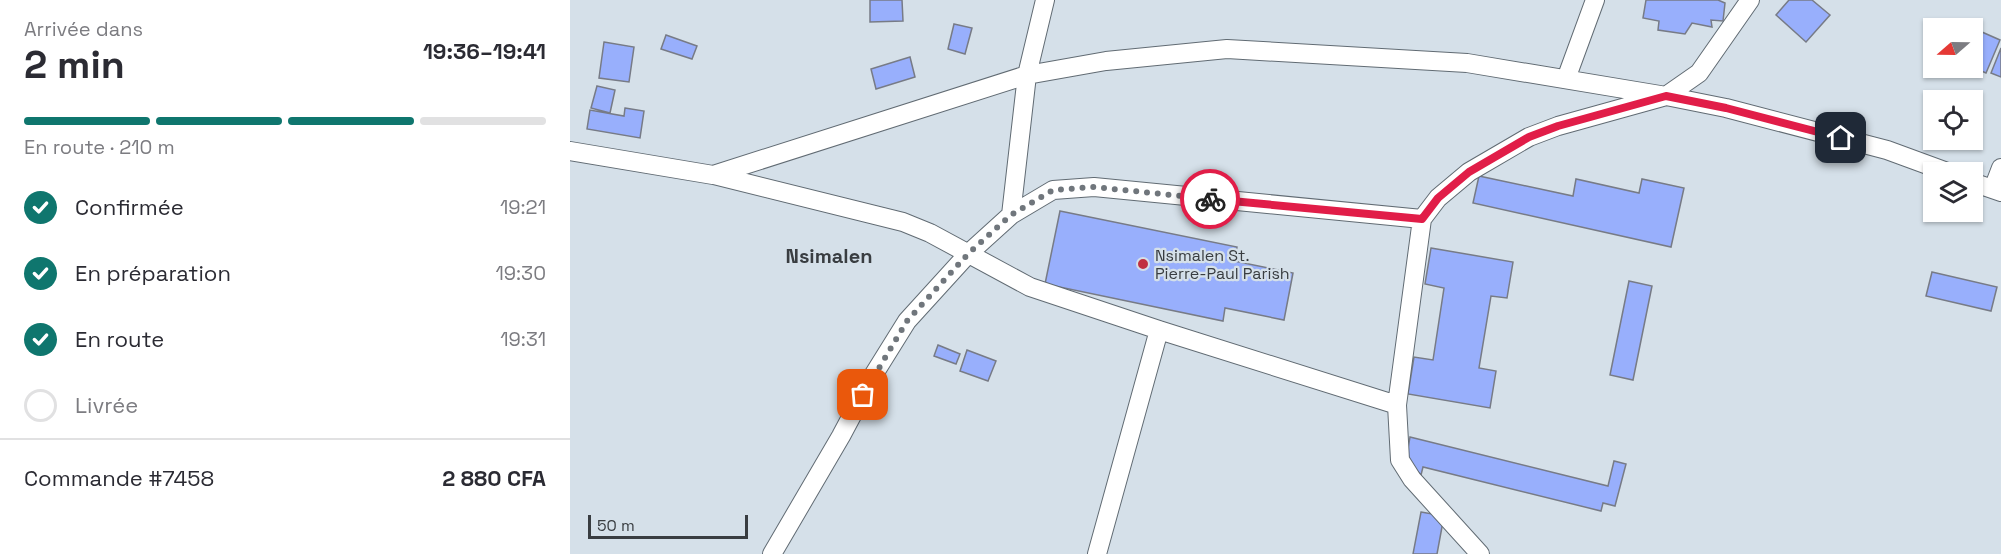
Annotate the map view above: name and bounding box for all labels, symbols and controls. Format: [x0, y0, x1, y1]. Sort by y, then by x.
text: Arrivée dans [24, 16, 143, 42]
north arrow [1923, 18, 1983, 78]
map controls [1923, 18, 1983, 222]
text: 19:36–19:41 [423, 37, 546, 65]
text: 2 min [24, 40, 125, 89]
button: locate [1923, 90, 1983, 150]
pin [1815, 112, 1866, 163]
icon: home [1824, 121, 1857, 154]
text: En route · 210 m [24, 134, 175, 160]
button: layers [1923, 162, 1983, 222]
courier [1180, 169, 1240, 229]
icon: bike [1194, 183, 1227, 216]
icon: check [24, 191, 57, 224]
text: Confirmée [75, 193, 184, 221]
text: 19:21 [500, 194, 546, 220]
district label: Nsimalen [785, 243, 873, 269]
place label: Nsimalen St. Pierre-Paul Parish [1155, 245, 1290, 284]
icon: check [24, 257, 57, 290]
marker: Nsimalen St. Pierre-Paul Parish [1136, 257, 1150, 271]
text: En préparation [75, 259, 231, 287]
text: 19:30 [495, 260, 546, 286]
icon: check [24, 323, 57, 356]
text: En route [75, 325, 164, 353]
text: 19:31 [500, 326, 546, 352]
pin [837, 369, 888, 420]
icon: bag [846, 378, 879, 411]
text: Livrée [75, 391, 138, 419]
text: Commande #7458 [24, 464, 214, 492]
text: 2 880 CFA [442, 464, 546, 492]
scale bar [588, 512, 748, 540]
text: 50 m [597, 515, 635, 536]

